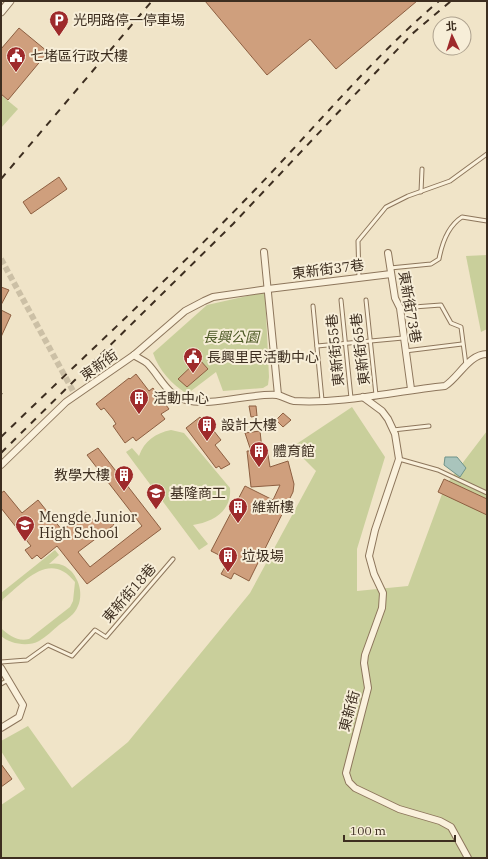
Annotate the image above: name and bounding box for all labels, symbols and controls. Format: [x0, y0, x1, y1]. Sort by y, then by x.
parking icon: 光明路停一停車場 [48, 9, 70, 37]
place label: 光明路停一停車場 [73, 11, 185, 29]
north arrow [432, 16, 472, 56]
text: 北 [445, 19, 457, 33]
public building icon: 七堵區行政大樓 [5, 45, 27, 73]
place label: 七堵區行政大樓 [30, 47, 128, 65]
street label: 東新街37巷 [291, 256, 365, 282]
street label: 東新街73巷 [395, 270, 425, 344]
street label: 東新街65巷 [347, 312, 373, 386]
street label: 東新街55巷 [322, 313, 348, 387]
park label: 長興公園 [203, 328, 261, 346]
street label: 東新街 [77, 346, 121, 384]
public building icon: 長興里民活動中心 [182, 346, 204, 374]
place label: 長興里民活動中心 [207, 348, 319, 366]
building icon: 活動中心 [128, 387, 150, 415]
place label: 活動中心 [153, 389, 209, 407]
building icon: 設計大樓 [196, 414, 218, 442]
place label: 設計大樓 [221, 416, 277, 434]
building icon: 體育館 [248, 440, 270, 468]
place label: 體育館 [273, 442, 315, 460]
building icon: 教學大樓 [113, 464, 135, 492]
place label: 教學大樓 [54, 466, 110, 484]
school or university icon: 基隆商工 [145, 482, 167, 510]
place label: 基隆商工 [170, 484, 226, 502]
building icon: 維新樓 [227, 496, 249, 524]
place label: 維新樓 [252, 498, 294, 516]
place label: Mengde Junior High School [39, 508, 138, 542]
school or university icon: Mengde Junior High School [14, 514, 36, 542]
building icon: 垃圾場 [217, 545, 239, 573]
place label: 垃圾場 [242, 547, 284, 565]
street label: 東新街18巷 [98, 560, 160, 626]
street label: 東新街 [335, 688, 363, 734]
scale bar [344, 817, 455, 843]
text: 100 m [350, 823, 386, 838]

